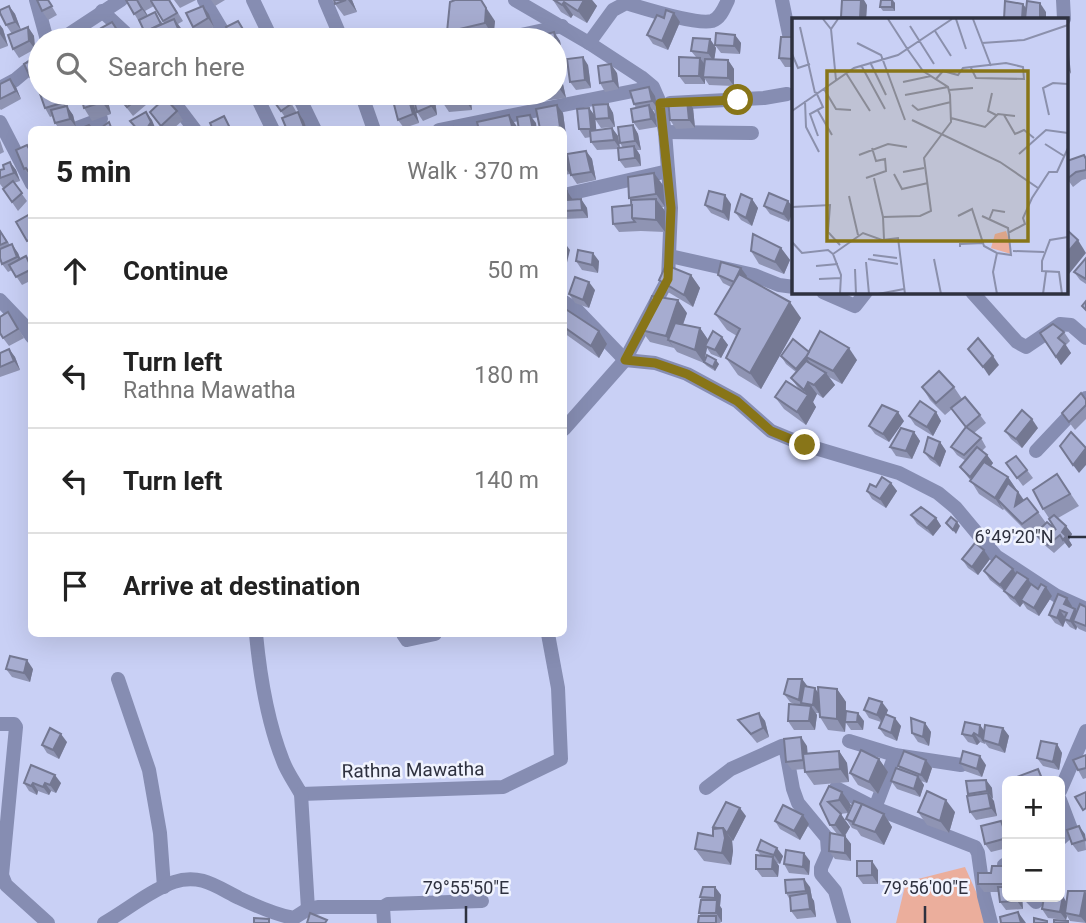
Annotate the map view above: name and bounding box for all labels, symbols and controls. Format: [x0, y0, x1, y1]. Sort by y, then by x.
inset map [792, 18, 1068, 294]
search box [28, 28, 567, 105]
icon: search [52, 48, 90, 86]
text: Search here [108, 52, 245, 82]
route start [722, 84, 753, 115]
text: 5 min [56, 154, 131, 189]
text: Walk · 370 m [407, 158, 539, 185]
icon: ahead [56, 252, 94, 290]
text: Continue [123, 256, 228, 286]
text: 50 m [487, 257, 539, 284]
text: Turn left [123, 347, 222, 377]
icon: left [56, 357, 94, 395]
text: 180 m [474, 362, 539, 389]
text: Rathna Mawatha [123, 377, 296, 404]
route end [789, 429, 820, 460]
icon: left [56, 462, 94, 500]
text: Turn left [123, 466, 222, 496]
text: 140 m [474, 467, 539, 494]
text: 6°49'20"N [974, 526, 1054, 547]
icon: arrive [56, 567, 94, 605]
text: Arrive at destination [123, 571, 360, 601]
street label: Rathna Mawatha [341, 757, 485, 783]
map controls [1002, 776, 1065, 902]
button: + [1002, 776, 1065, 839]
button: − [1002, 839, 1065, 902]
text: 79°55'50"E [423, 877, 509, 898]
text: 79°56'00"E [882, 877, 968, 898]

